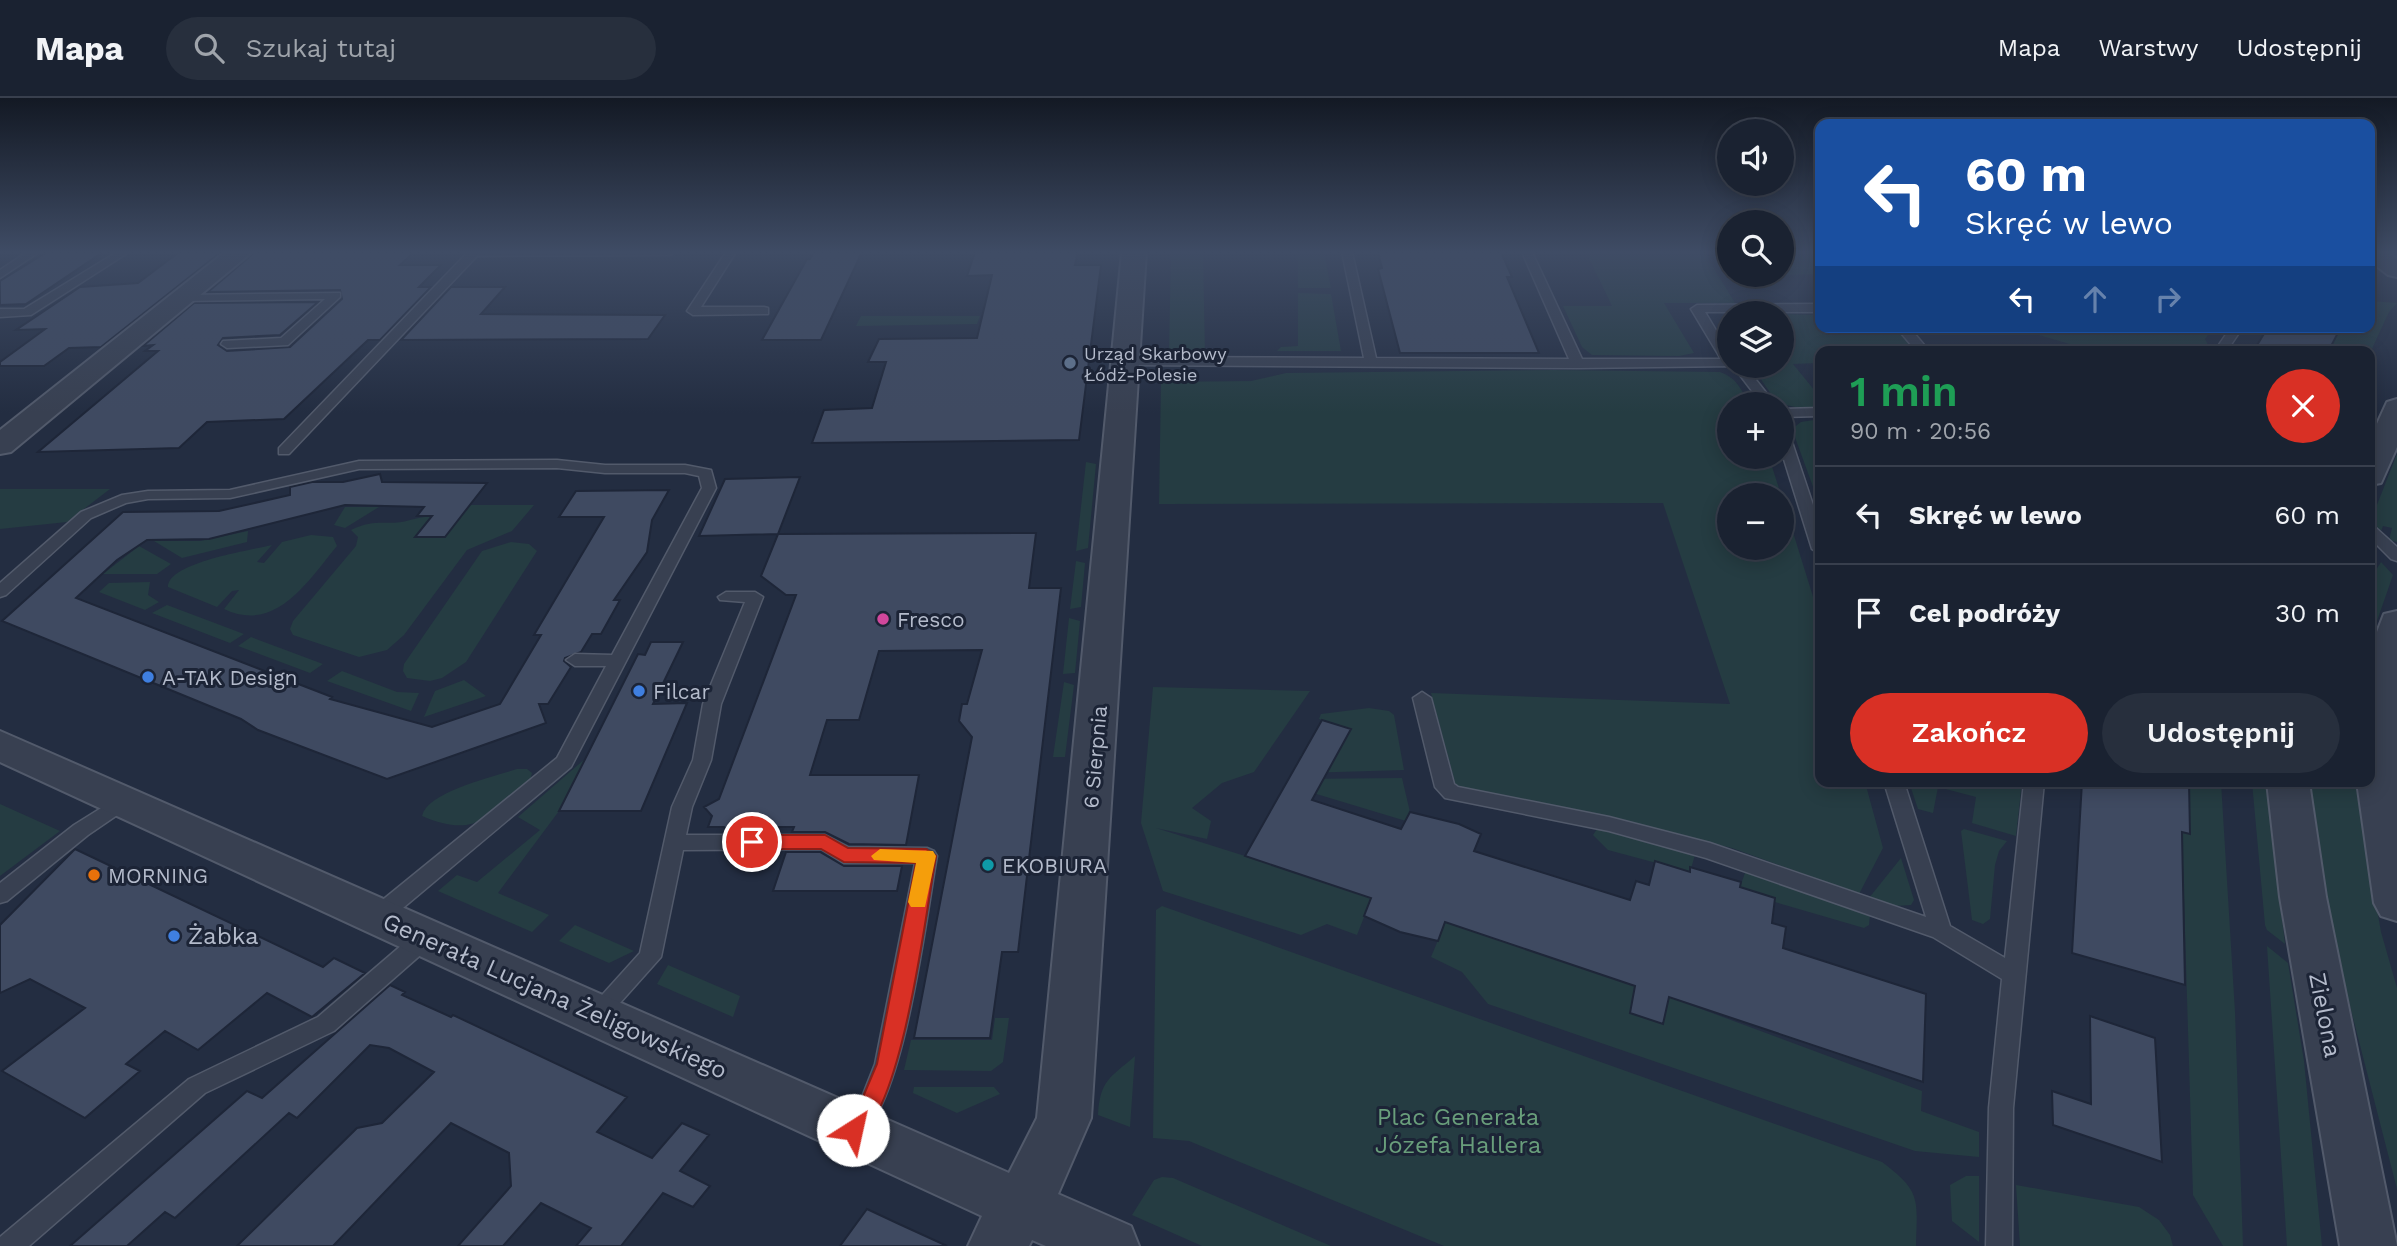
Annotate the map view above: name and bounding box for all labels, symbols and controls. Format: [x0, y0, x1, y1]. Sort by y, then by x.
search box [166, 17, 656, 80]
text: Mapa [35, 29, 124, 68]
icon: search [190, 29, 228, 67]
text: Szukaj tutaj [246, 33, 396, 63]
text: Mapa [1998, 34, 2060, 62]
text: Warstwy [2098, 34, 2199, 62]
text: Udostępnij [2237, 34, 2362, 62]
map controls [1717, 119, 1794, 560]
button: sound [1717, 119, 1794, 196]
text: 60 m [1965, 145, 2087, 203]
icon: left [1850, 147, 1941, 238]
text: Skręć w lewo [1965, 204, 2173, 242]
button: search [1717, 210, 1794, 287]
icon: left [2003, 280, 2041, 318]
icon: ahead [2076, 280, 2114, 318]
icon: right [2149, 280, 2187, 318]
button: layers [1717, 301, 1794, 378]
place label: Urząd Skarbowy Łódż-Polesie [1084, 343, 1227, 385]
marker: Urząd Skarbowy Łódż-Polesie [1062, 355, 1078, 371]
text: 1 min [1850, 367, 1958, 416]
button: close [2266, 369, 2340, 443]
button: + [1717, 392, 1794, 469]
text: 90 m · 20:56 [1850, 418, 1991, 445]
button: − [1717, 483, 1794, 560]
icon: left [1850, 496, 1888, 534]
text: Skręć w lewo [1909, 500, 2082, 530]
text: 60 m [2274, 500, 2340, 530]
icon: arrive [1850, 594, 1888, 632]
text: Cel podróży [1909, 598, 2060, 628]
text: 30 m [2275, 598, 2340, 628]
place label: Fresco [897, 607, 965, 632]
marker: Fresco [875, 611, 891, 627]
place label: A-TAK Design [162, 665, 298, 690]
marker: A-TAK Design [140, 669, 156, 685]
place label: Filcar [653, 679, 710, 704]
marker: Filcar [631, 683, 647, 699]
button: Zakończ [1850, 693, 2088, 773]
button: Udostępnij [2102, 693, 2340, 773]
street label: 6 Sierpnia [1078, 704, 1112, 809]
pin [722, 812, 782, 872]
icon: arrive [733, 823, 771, 861]
place label: EKOBIURA [1002, 853, 1107, 878]
marker: EKOBIURA [980, 857, 996, 873]
place label: MORNING [108, 863, 208, 888]
marker: MORNING [86, 867, 102, 883]
street label: Generała Lucjana Żeligowskiego [379, 907, 731, 1085]
place label: Żabka [188, 922, 259, 950]
marker: Żabka [166, 928, 182, 944]
street label: Zielona [2303, 970, 2347, 1060]
position arrow [816, 1093, 890, 1167]
park label: Plac Generała Józefa Hallera [1375, 1103, 1541, 1159]

